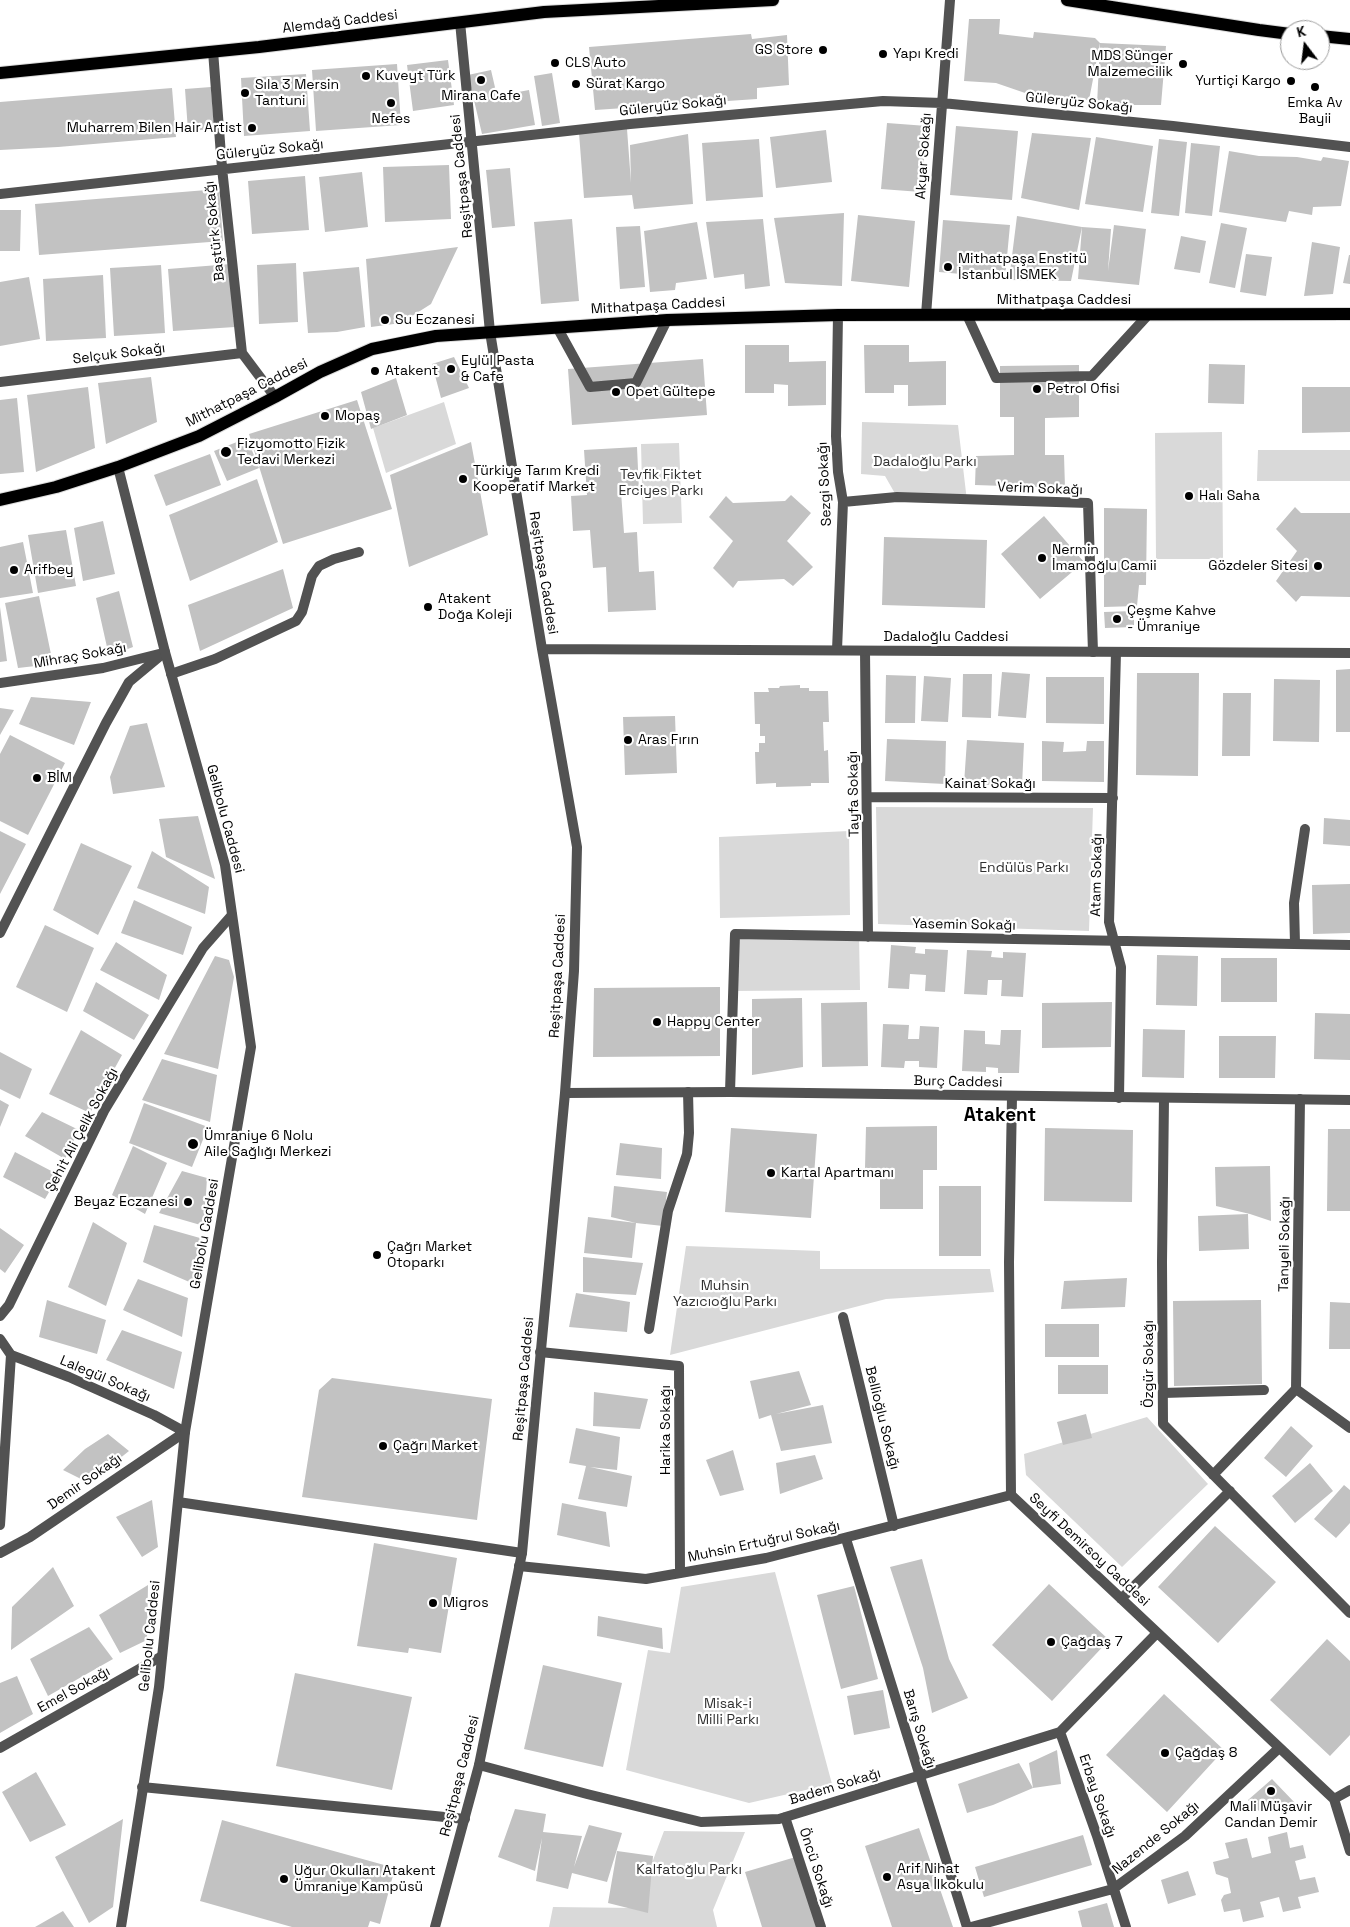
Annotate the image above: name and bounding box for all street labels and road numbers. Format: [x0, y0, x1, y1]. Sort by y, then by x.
street label: Alemdağ Caddesi [281, 7, 399, 37]
street label: Güleryüz Sokağı [1025, 89, 1133, 117]
street label: Güleryüz Sokağı [619, 92, 727, 120]
street label: Akyar Sokağı [913, 112, 935, 200]
street label: Reşitpaşa Caddesi [447, 113, 477, 239]
street label: Güleryüz Sokağı [216, 136, 324, 164]
street label: Baştürk Sokağı [201, 180, 229, 282]
street label: Mithatpaşa Caddesi [997, 292, 1131, 308]
street label: Mithatpaşa Caddesi [590, 294, 726, 318]
street label: Selçuk Sokağı [72, 340, 166, 368]
street label: Mithatpaşa Caddesi [183, 355, 311, 431]
street label: Sezgi Sokağı [814, 441, 836, 527]
street label: Verim Sokağı [997, 479, 1083, 499]
street label: Reşitpaşa Caddesi [525, 510, 561, 636]
street label: Dadaloğlu Caddesi [884, 629, 1008, 645]
street label: Mihraç Sokağı [32, 640, 128, 672]
street label: Tayfa Sokağı [845, 751, 863, 837]
street label: Gelibolu Caddesi [202, 763, 248, 875]
street label: Kainat Sokağı [944, 776, 1036, 792]
street label: Atam Sokağı [1088, 833, 1106, 917]
street label: Reşitpaşa Caddesi [546, 913, 570, 1039]
street label: Yasemin Sokağı [912, 916, 1016, 934]
street label: Şehit Ali Çelik Sokağı [42, 1065, 122, 1195]
street label: Burç Caddesi [913, 1073, 1003, 1091]
street label: Gelibolu Caddesi [187, 1178, 223, 1290]
street label: Tanyeli Sokağı [1276, 1196, 1294, 1292]
street label: Reşitpaşa Caddesi [510, 1316, 538, 1442]
street label: Özgür Sokağı [1141, 1320, 1157, 1408]
street label: Lalegül Sokağı [57, 1352, 153, 1406]
street label: Bellioğlu Sokağı [861, 1365, 903, 1471]
street label: Harika Sokağı [658, 1385, 674, 1475]
street label: Demir Sokağı [45, 1450, 125, 1514]
street label: Seyfi Demirsoy Caddesi [1025, 1490, 1153, 1610]
street label: Muhsin Ertuğrul Sokağı [686, 1518, 842, 1566]
street label: Gelibolu Caddesi [136, 1580, 164, 1692]
street label: Emel Sokağı [35, 1663, 113, 1717]
street label: Barış Sokağı [899, 1687, 939, 1771]
street label: Reşitpaşa Caddesi [437, 1714, 483, 1838]
street label: Erbay Sokağı [1075, 1752, 1119, 1840]
street label: Badem Sokağı [787, 1765, 883, 1809]
street label: Nazende Sokağı [1109, 1798, 1203, 1878]
street label: Öncü Sokağı [795, 1826, 837, 1910]

